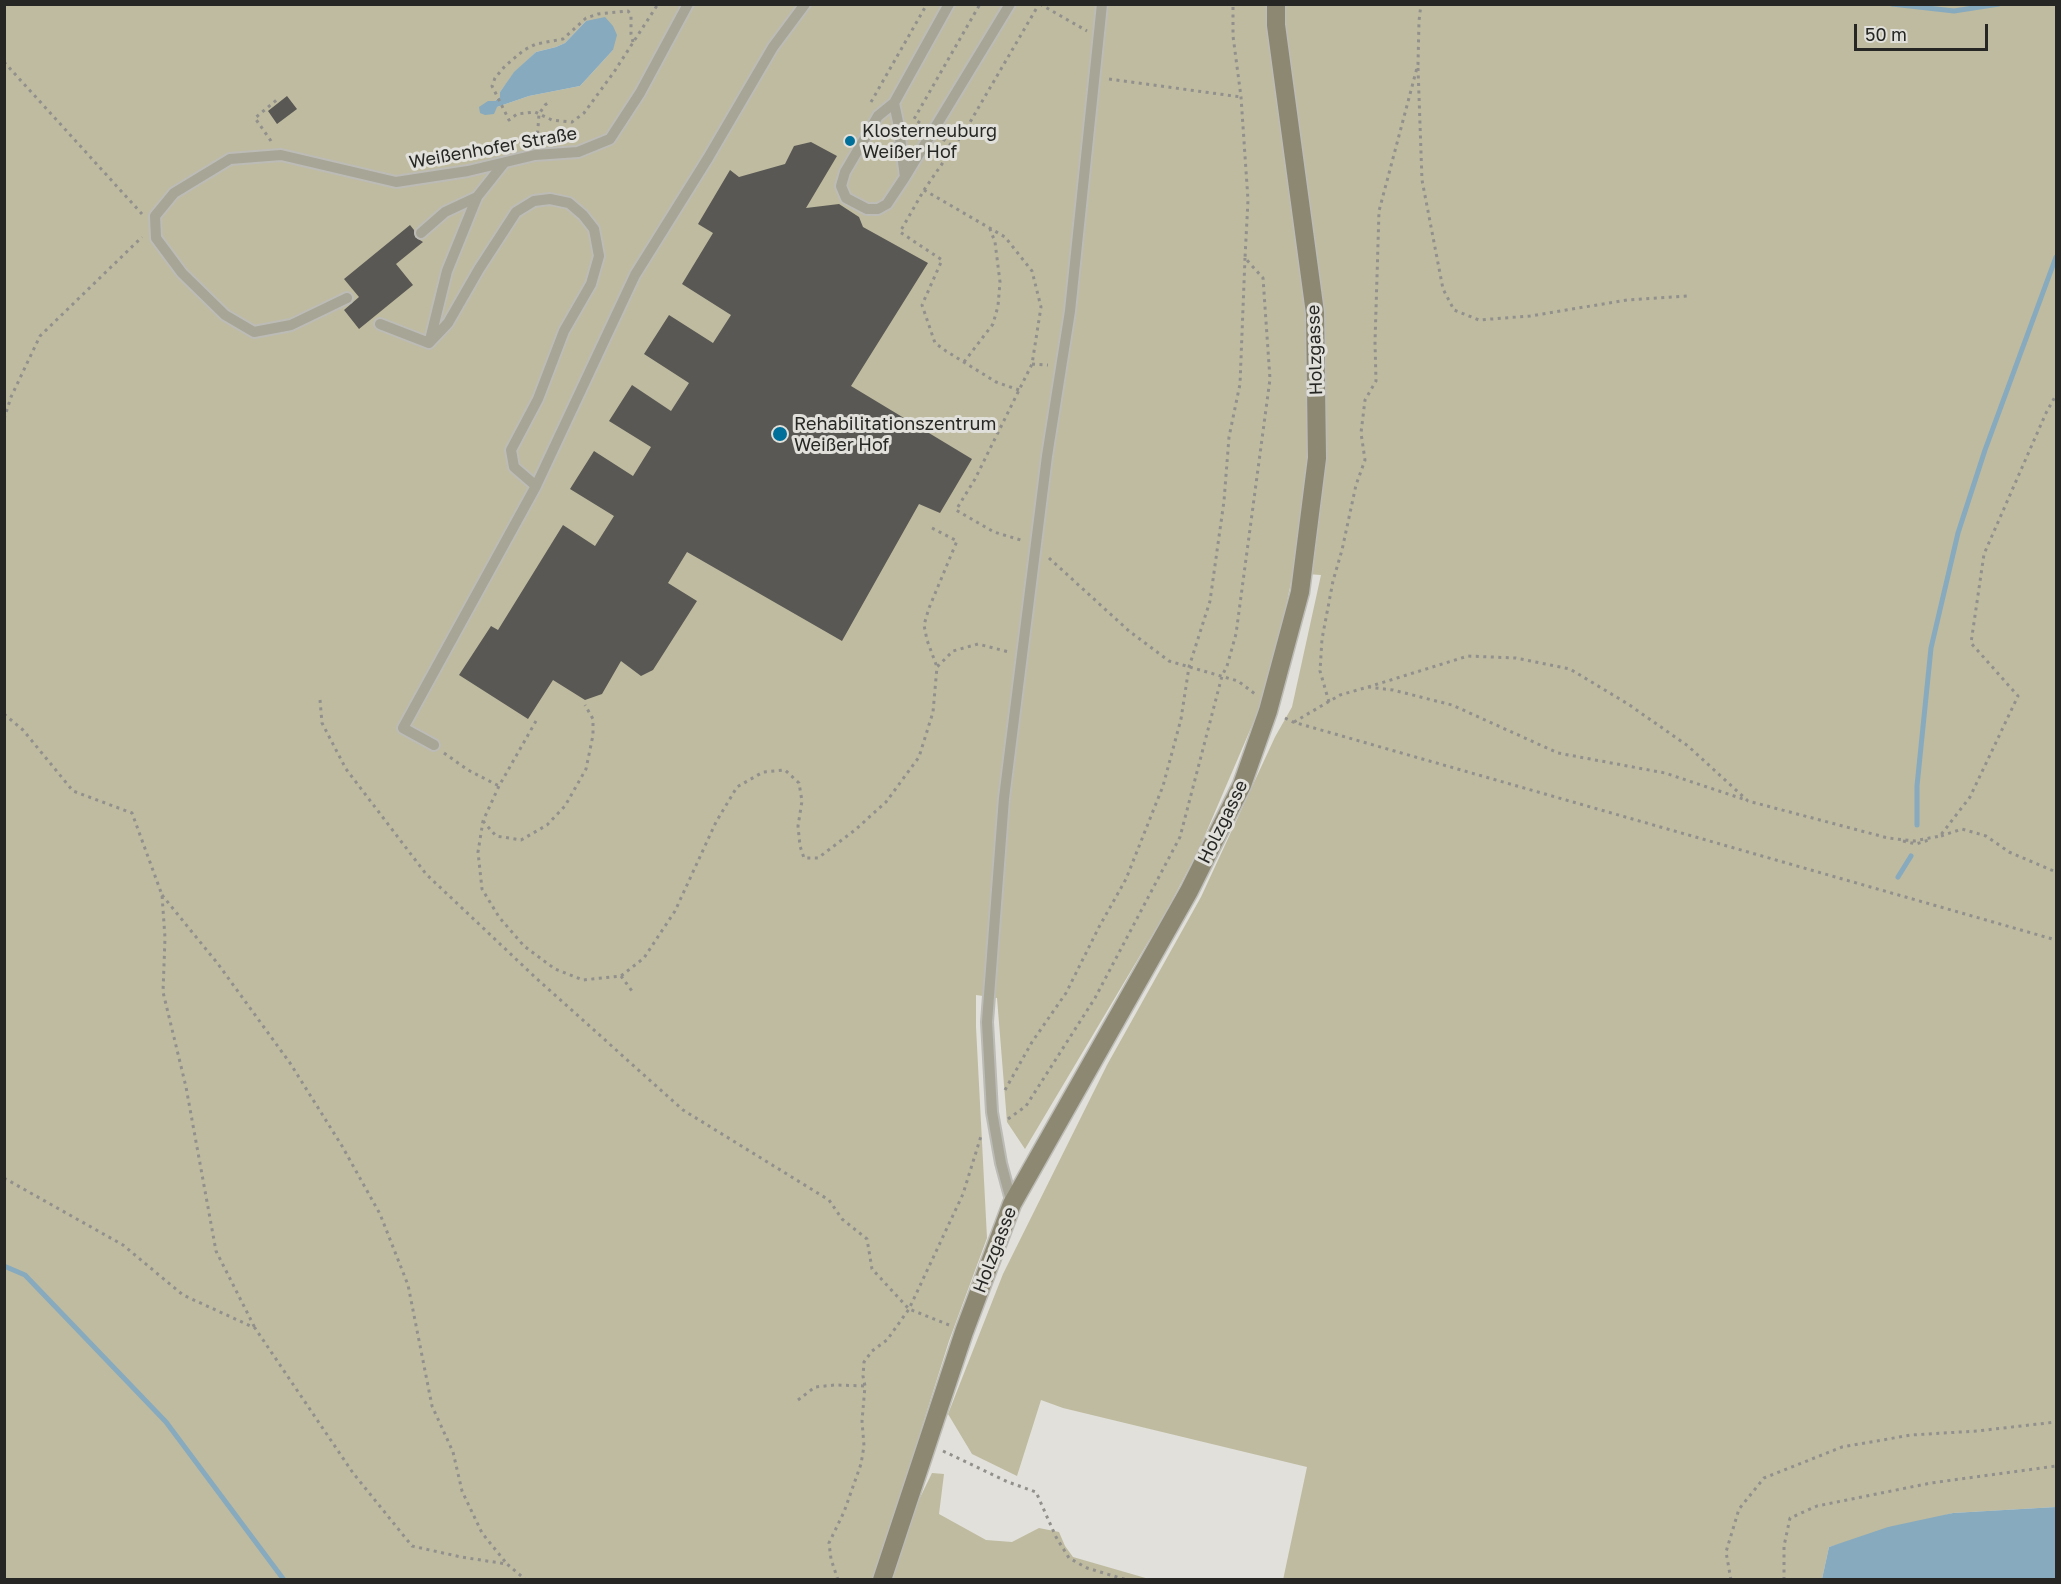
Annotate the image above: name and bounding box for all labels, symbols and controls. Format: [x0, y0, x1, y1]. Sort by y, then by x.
scale bar [1857, 12, 1990, 50]
text: 50 m [1865, 23, 1907, 45]
place label: Klosterneuburg Weißer Hof [862, 120, 997, 162]
street label: Weißenhofer Straße [407, 123, 579, 173]
marker: Klosterneuburg Weißer Hof [843, 134, 857, 148]
street label: Holzgasse [1303, 304, 1327, 396]
place label: Rehabilitationszentrum Weißer Hof [794, 413, 996, 456]
marker: Rehabilitationszentrum Weißer Hof [771, 425, 789, 443]
street label: Holzgasse [1193, 777, 1253, 867]
street label: Holzgasse [969, 1204, 1021, 1296]

